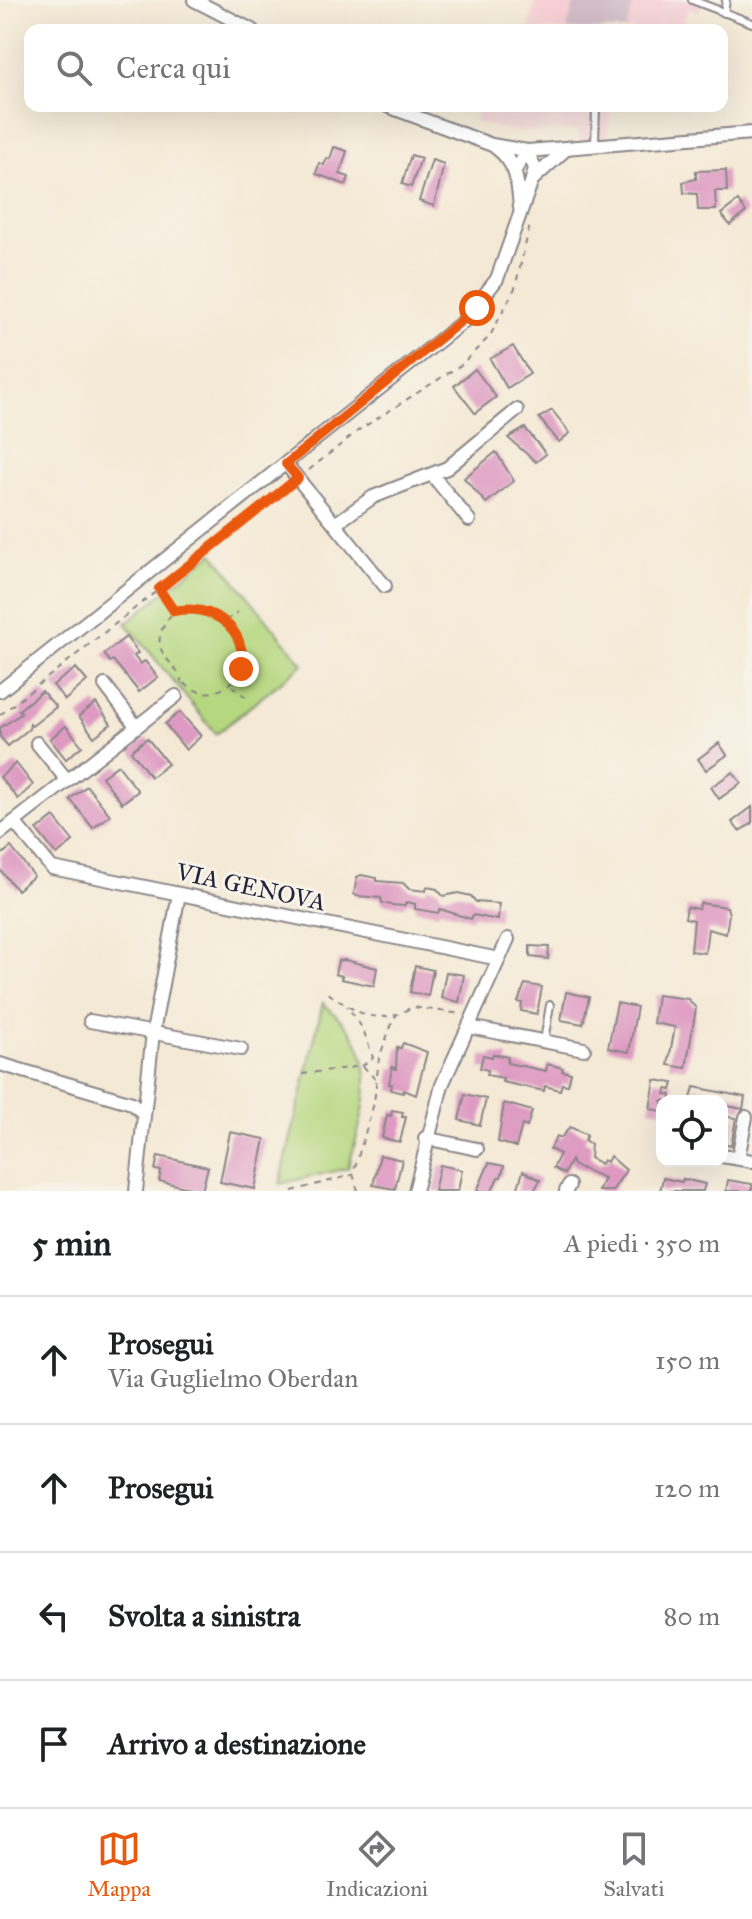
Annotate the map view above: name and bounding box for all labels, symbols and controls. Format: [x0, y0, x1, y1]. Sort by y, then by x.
search box [24, 24, 728, 112]
icon: search [52, 46, 96, 90]
text: Cerca qui [116, 50, 230, 86]
route start [459, 290, 495, 326]
route end [223, 651, 259, 687]
street label: VIA GENOVA [172, 856, 329, 917]
map controls [656, 1095, 728, 1167]
button: locate [656, 1095, 728, 1167]
text: 5 min [32, 1223, 111, 1264]
text: A piedi · 350 m [564, 1227, 720, 1259]
text: Prosegui [108, 1326, 213, 1362]
icon: ahead [32, 1338, 76, 1382]
text: 150 m [655, 1344, 720, 1376]
text: Via Guglielmo Oberdan [108, 1362, 358, 1394]
icon: ahead [32, 1466, 76, 1510]
text: Prosegui [108, 1470, 213, 1506]
text: 120 m [654, 1472, 720, 1504]
icon: left [32, 1594, 76, 1638]
text: Svolta a sinistra [108, 1598, 300, 1634]
text: 80 m [664, 1600, 720, 1632]
icon: arrive [32, 1722, 76, 1766]
text: Arrivo a destinazione [108, 1726, 366, 1762]
tab: Mappa [88, 1827, 151, 1902]
tab: Indicazioni [326, 1827, 428, 1902]
tab: Salvati [603, 1827, 664, 1902]

